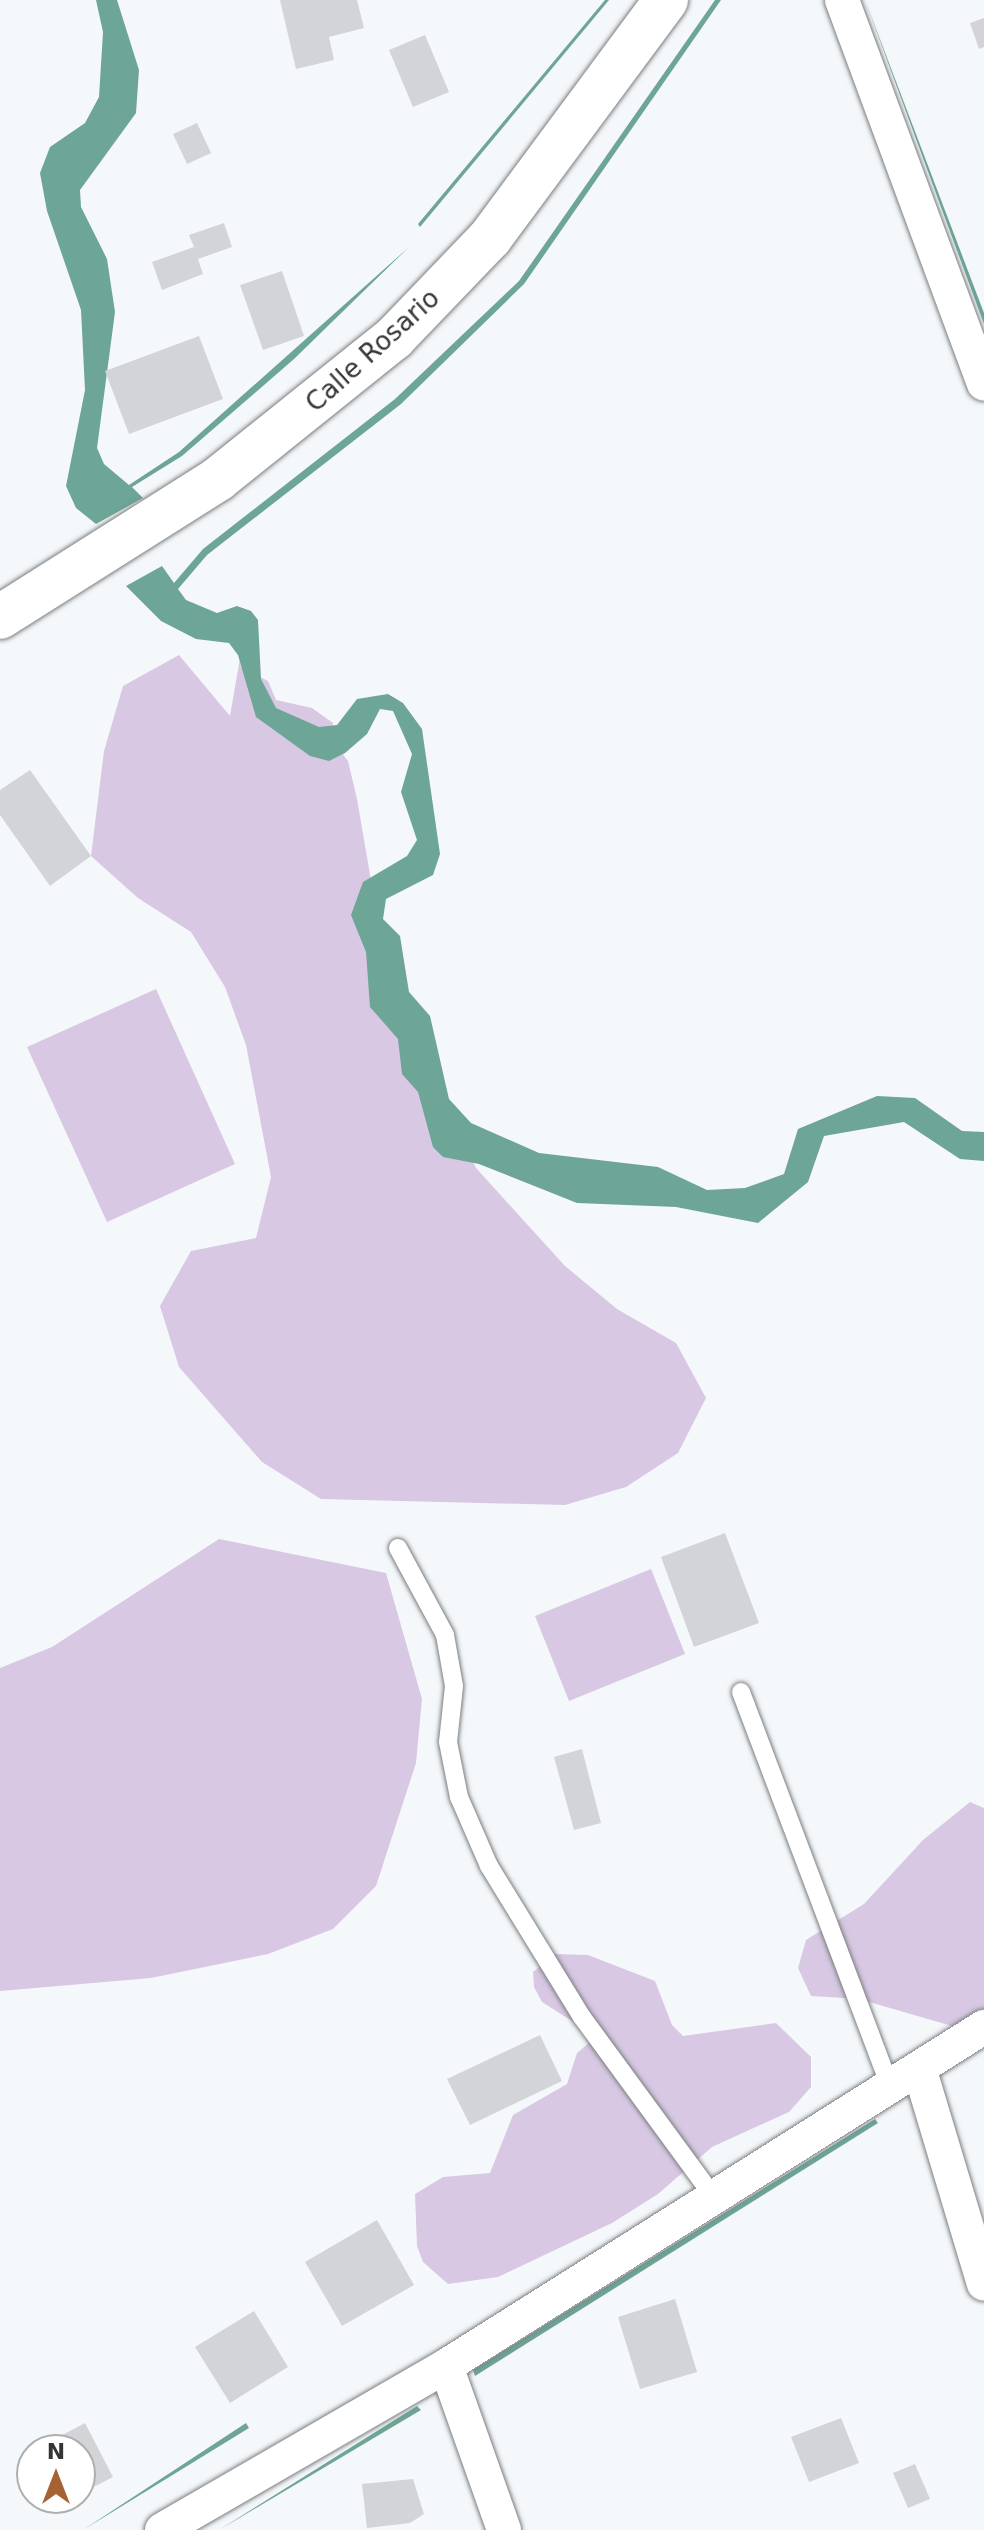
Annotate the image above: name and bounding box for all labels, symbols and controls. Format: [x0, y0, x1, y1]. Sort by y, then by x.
street label: Calle Rosario [300, 283, 446, 419]
north arrow [16, 2434, 96, 2514]
text: N [47, 2439, 65, 2464]

